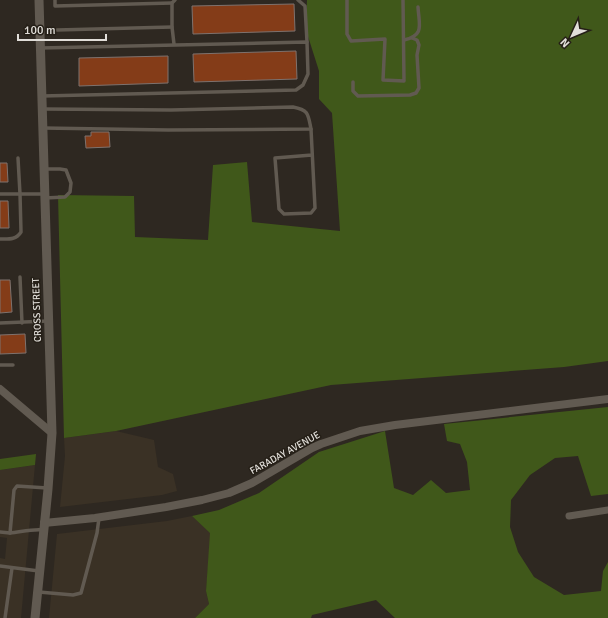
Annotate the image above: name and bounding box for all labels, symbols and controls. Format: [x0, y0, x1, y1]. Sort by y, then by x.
scale bar [18, 16, 106, 42]
north arrow [552, 16, 592, 56]
text: 100 m [24, 23, 56, 38]
text: N [558, 35, 573, 50]
street label: CROSS STREET [30, 278, 44, 342]
street label: FARADAY AVENUE [248, 429, 322, 477]

